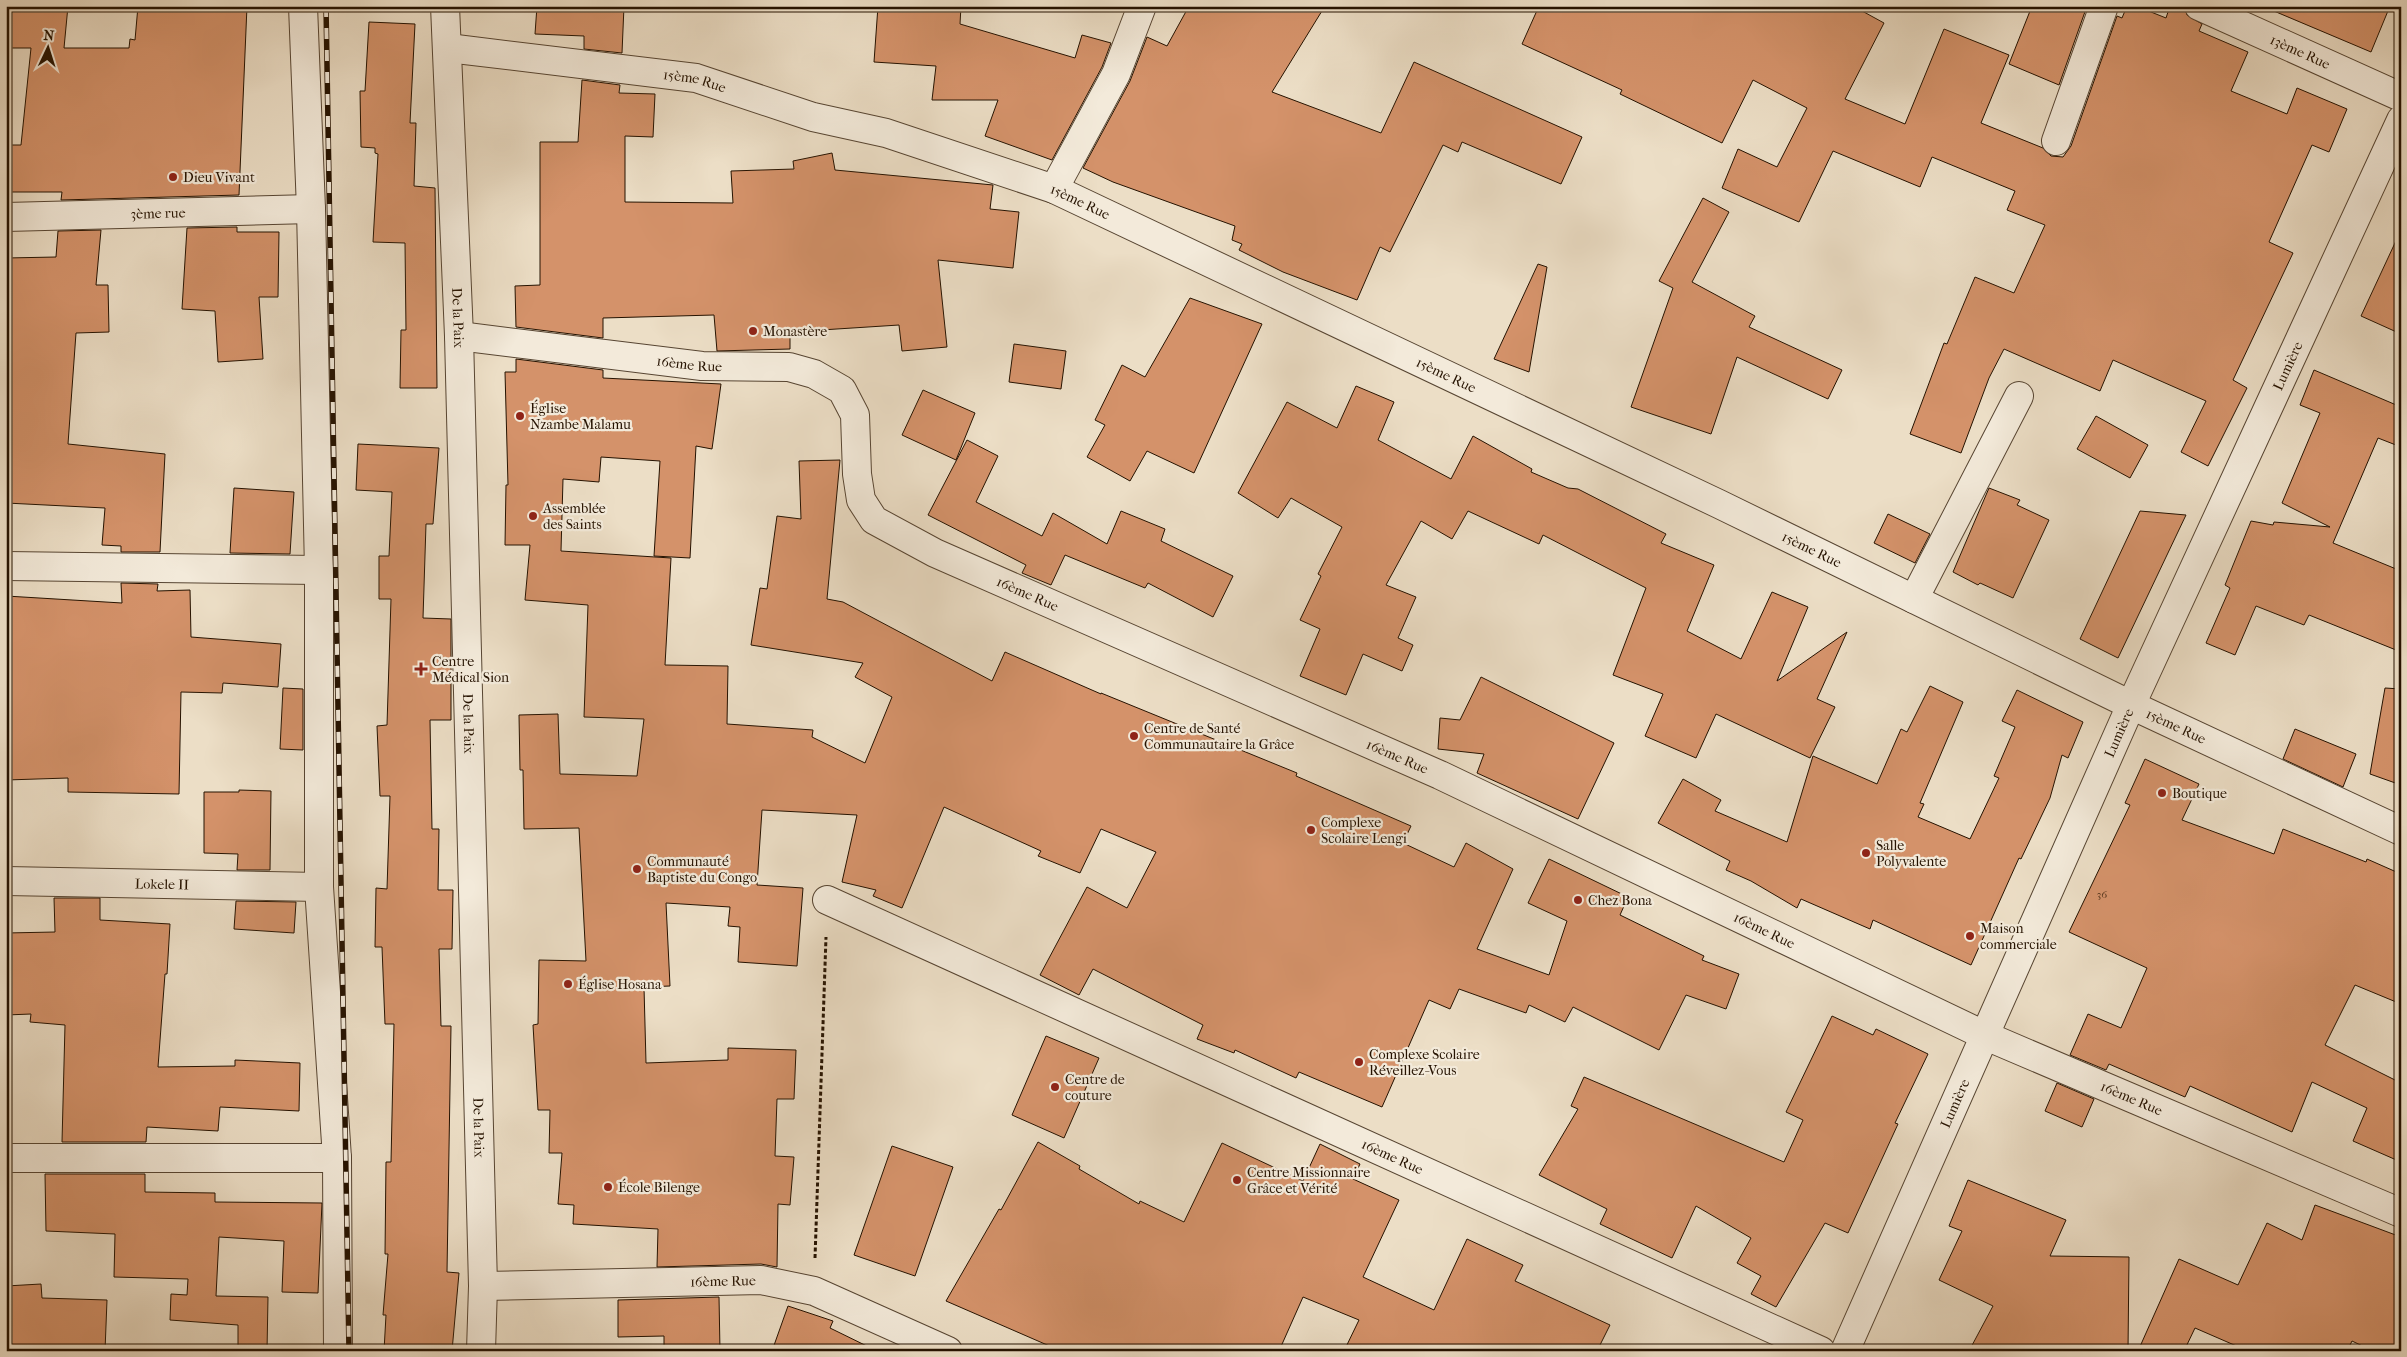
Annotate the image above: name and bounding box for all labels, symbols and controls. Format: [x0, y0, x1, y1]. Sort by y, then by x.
north arrow [22, 22, 72, 72]
text: N [43, 27, 55, 44]
street label: 13ème Rue [2267, 31, 2333, 73]
street label: 15ème Rue [662, 66, 728, 96]
place label: Dieu Vivant [183, 169, 255, 186]
marker: Dieu Vivant [167, 171, 179, 183]
street label: 15ème Rue [1048, 180, 1113, 223]
street label: 3ème rue [130, 204, 186, 223]
street label: De la Paix [448, 287, 467, 349]
place label: Monastère [763, 323, 827, 340]
marker: Monastère [747, 325, 759, 337]
street label: Lumière [2269, 339, 2307, 393]
street label: 16ème Rue [656, 352, 722, 375]
street label: 15ème Rue [1413, 354, 1479, 397]
place label: Église Nzambe Malamu [530, 399, 631, 433]
marker: Église Nzambe Malamu [514, 410, 526, 422]
place label: Assemblée des Saints [542, 500, 606, 533]
marker: Assemblée des Saints [527, 510, 539, 522]
street label: 15ème Rue [1779, 528, 1844, 571]
street label: 16ème Rue [994, 573, 1061, 615]
place label: Centre Médical Sion [432, 653, 509, 686]
marker: Centre Médical Sion [414, 662, 428, 676]
street label: De la Paix [459, 693, 478, 755]
street label: 15ème Rue [2143, 705, 2209, 748]
street label: Lumière [2101, 706, 2137, 760]
place label: Centre de Santé Communautaire la Grâce [1144, 720, 1294, 753]
marker: Centre de Santé Communautaire la Grâce [1128, 730, 1140, 742]
street label: 16ème Rue [1364, 736, 1431, 778]
place label: Boutique [2172, 785, 2227, 802]
marker: Boutique [2156, 787, 2168, 799]
place label: Complexe Scolaire Lengi [1321, 814, 1407, 847]
marker: Complexe Scolaire Lengi [1305, 824, 1317, 836]
place label: Salle Polyvalente [1876, 837, 1946, 870]
marker: Salle Polyvalente [1860, 847, 1872, 859]
place label: Communauté Baptiste du Congo [647, 853, 757, 886]
marker: Communauté Baptiste du Congo [631, 863, 643, 875]
street label: Lokele II [135, 875, 190, 894]
house number: 36 [2097, 888, 2107, 901]
place label: Chez Bona [1588, 892, 1653, 909]
marker: Chez Bona [1572, 894, 1584, 906]
street label: 16ème Rue [1731, 909, 1798, 952]
place label: Maison commerciale [1980, 920, 2057, 953]
marker: Maison commerciale [1964, 930, 1976, 942]
place label: Église Hosana [578, 975, 662, 993]
marker: Église Hosana [562, 978, 574, 990]
place label: Complexe Scolaire Réveillez-Vous [1369, 1046, 1480, 1079]
marker: Complexe Scolaire Réveillez-Vous [1353, 1056, 1365, 1068]
place label: Centre de couture [1065, 1071, 1125, 1104]
street label: Lumière [1937, 1076, 1973, 1131]
street label: 16ème Rue [2098, 1078, 2165, 1119]
marker: Centre de couture [1049, 1081, 1061, 1093]
street label: De la Paix [469, 1097, 488, 1159]
street label: 16ème Rue [1359, 1136, 1426, 1178]
place label: Centre Missionnaire Grâce et Vérité [1247, 1164, 1370, 1197]
marker: Centre Missionnaire Grâce et Vérité [1231, 1174, 1243, 1186]
place label: École Bilenge [618, 1178, 700, 1196]
marker: École Bilenge [602, 1181, 614, 1193]
street label: 16ème Rue [690, 1272, 756, 1291]

